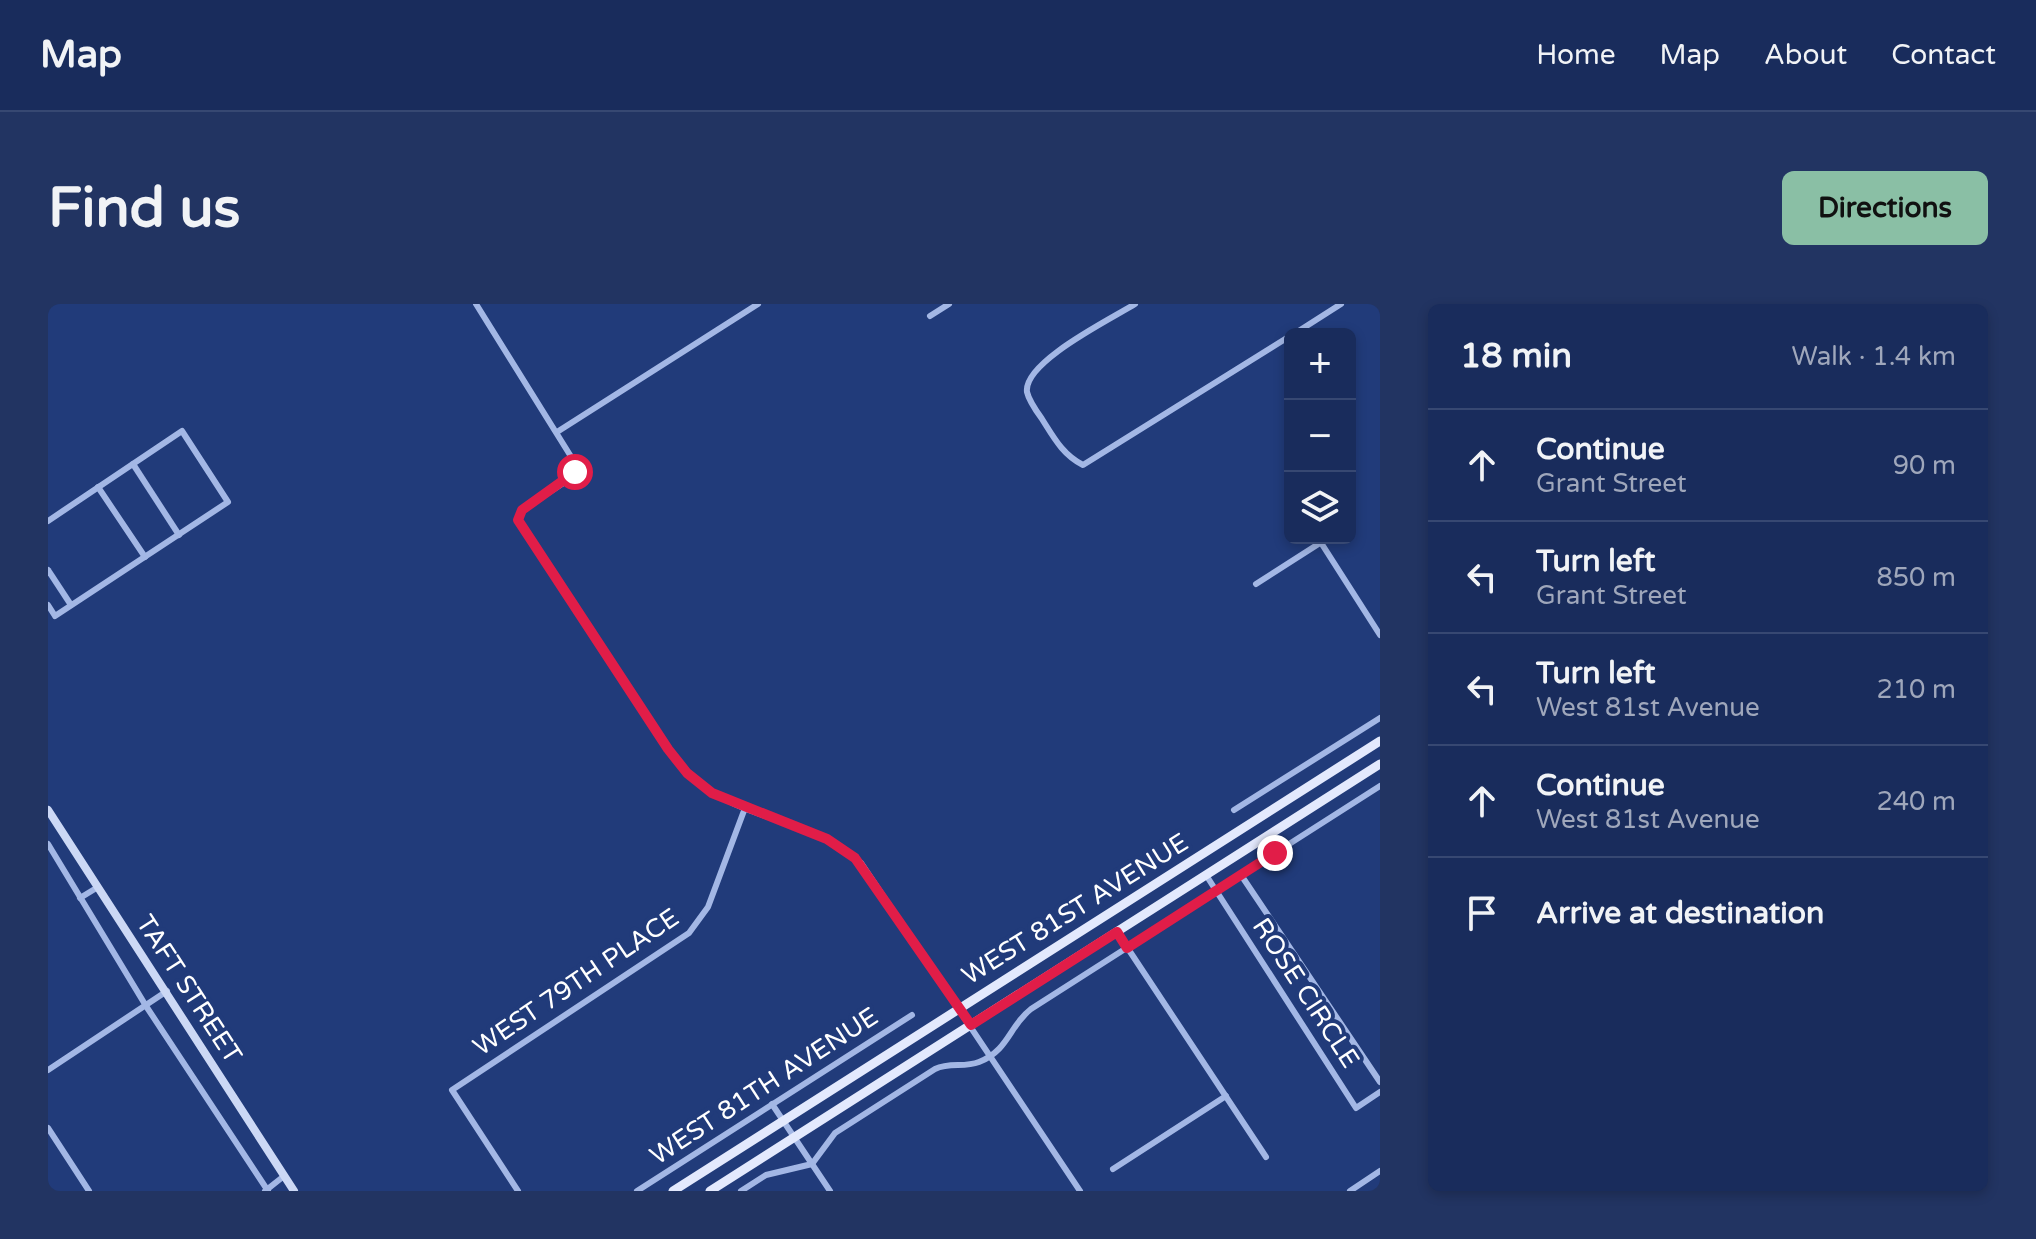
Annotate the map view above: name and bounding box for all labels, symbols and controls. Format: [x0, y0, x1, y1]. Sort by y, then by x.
text: Map [40, 32, 122, 78]
text: Home [1536, 38, 1616, 72]
text: Map [1660, 38, 1720, 72]
text: About [1764, 38, 1847, 72]
text: Contact [1891, 38, 1996, 72]
button: Directions [1782, 171, 1988, 245]
text: Find us [48, 175, 240, 242]
map controls [1284, 328, 1356, 544]
button: + [1284, 328, 1356, 400]
text: 18 min [1460, 336, 1572, 377]
text: Walk · 1.4 km [1792, 341, 1956, 372]
button: − [1284, 400, 1356, 472]
text: Continue [1536, 431, 1665, 468]
icon: ahead [1460, 443, 1504, 487]
text: 90 m [1893, 450, 1956, 481]
route start [557, 454, 593, 490]
text: Grant Street [1536, 468, 1687, 499]
button: layers [1284, 472, 1356, 544]
text: Turn left [1536, 543, 1655, 580]
icon: left [1460, 555, 1504, 599]
text: 850 m [1876, 562, 1956, 593]
text: Grant Street [1536, 580, 1687, 611]
text: Turn left [1536, 655, 1655, 692]
icon: left [1460, 667, 1504, 711]
text: 210 m [1876, 674, 1956, 705]
text: West 81st Avenue [1536, 692, 1760, 723]
text: Continue [1536, 767, 1665, 804]
icon: ahead [1460, 779, 1504, 823]
text: 240 m [1876, 786, 1956, 817]
text: West 81st Avenue [1536, 804, 1760, 835]
street label: WEST 81ST AVENUE [956, 827, 1194, 991]
route end [1257, 835, 1293, 871]
icon: arrive [1460, 891, 1504, 935]
text: Arrive at destination [1536, 895, 1824, 932]
street label: WEST 79TH PLACE [467, 902, 685, 1062]
street label: TAFT STREET [130, 909, 248, 1069]
street label: ROSE CIRCLE [1246, 912, 1366, 1074]
street label: WEST 81TH AVENUE [644, 1001, 884, 1171]

